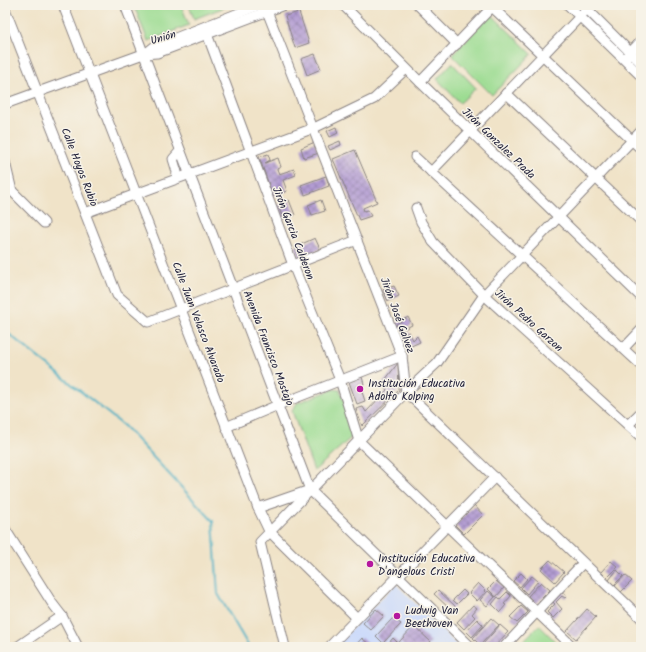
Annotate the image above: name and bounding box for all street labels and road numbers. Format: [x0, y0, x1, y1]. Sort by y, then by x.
street label: Unión [148, 26, 178, 50]
street label: Jirón Gonzalez Prada [457, 104, 539, 184]
street label: Calle Hoyos Rubio [56, 125, 102, 209]
street label: Jirón Garcia Calderon [267, 184, 319, 283]
street label: Calle Juan Velasco Alvarado [167, 259, 229, 386]
street label: Jirón José Galvez [375, 275, 419, 356]
street label: Jirón Pedro Garzon [490, 285, 567, 357]
street label: Avenida Francisco Mostajo [238, 288, 298, 409]

